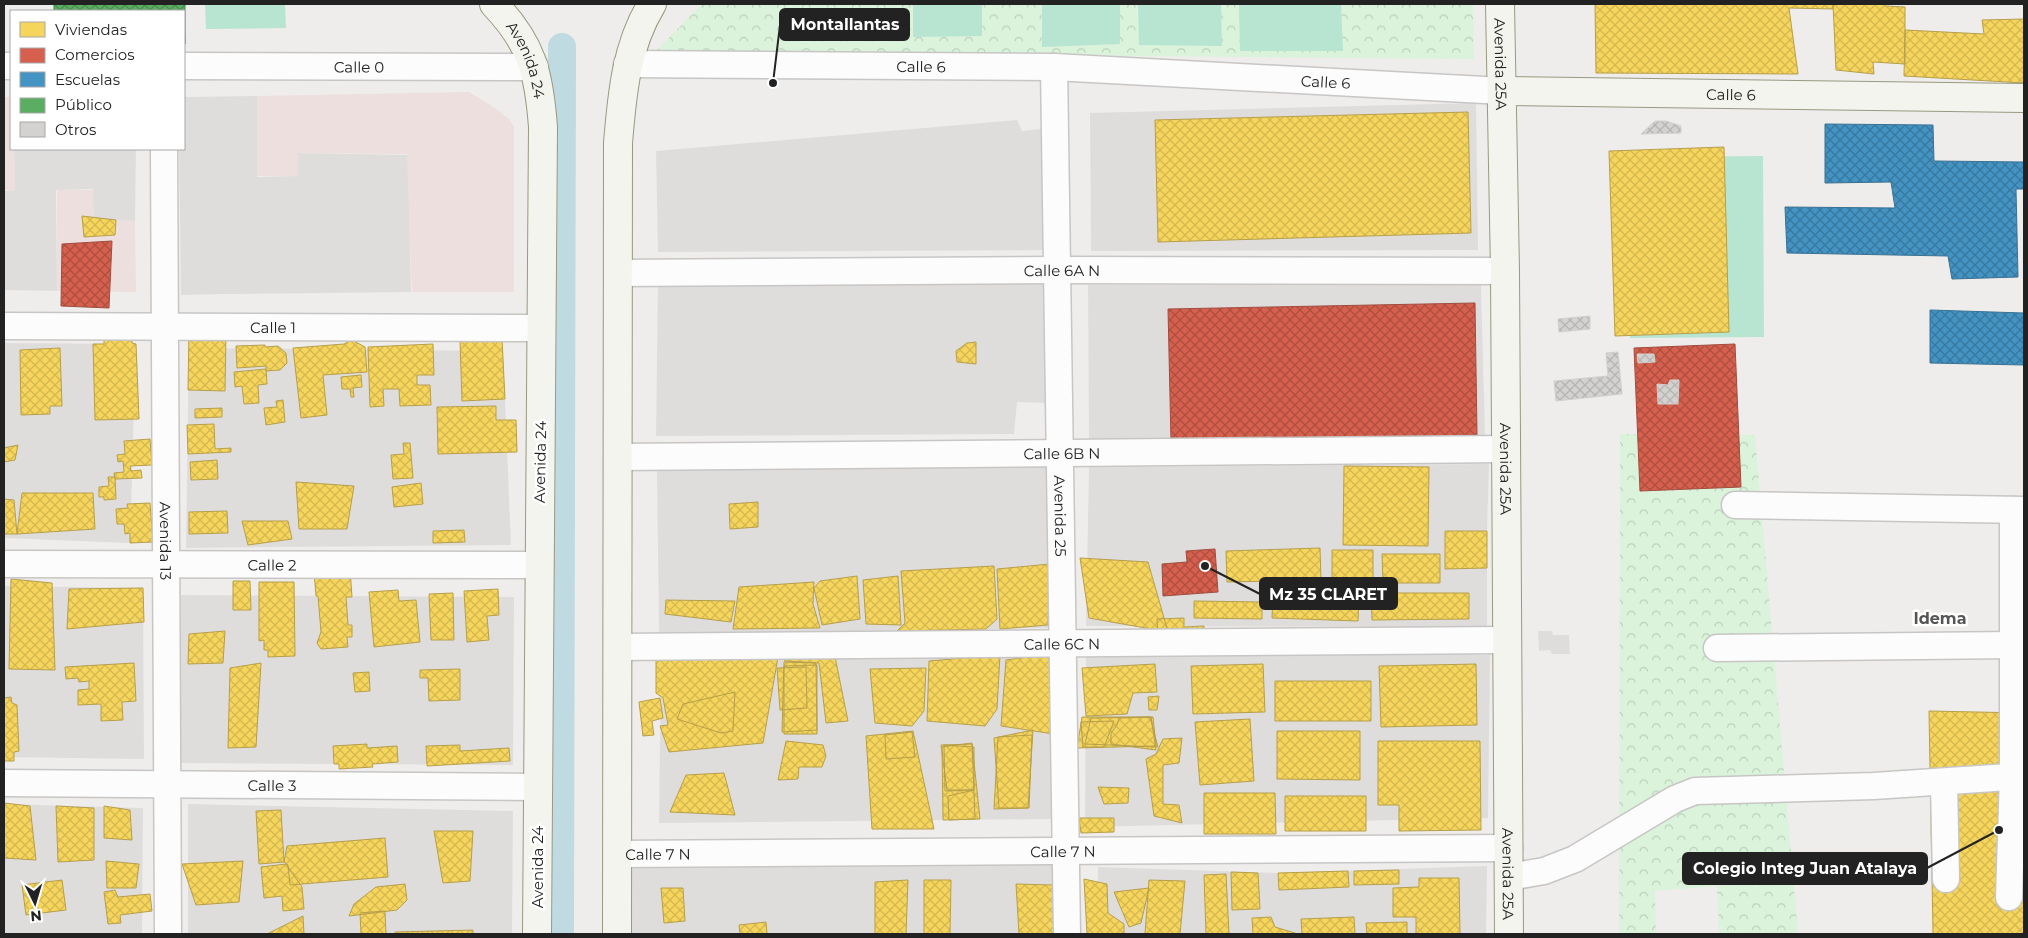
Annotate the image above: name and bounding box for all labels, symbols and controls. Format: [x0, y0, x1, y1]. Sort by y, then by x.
callout: Montallantas [780, 9, 909, 40]
legend [10, 10, 185, 150]
text: Montallantas [791, 15, 900, 34]
street label: Avenida 24 [503, 17, 550, 100]
street label: Avenida 25A [1491, 18, 1511, 111]
text: Viviendas [55, 20, 127, 39]
text: Comercios [55, 45, 135, 64]
street label: Calle 6 [896, 56, 946, 76]
street label: Calle 0 [334, 57, 384, 76]
text: Escuelas [55, 70, 120, 89]
street label: Calle 6 [1300, 71, 1351, 92]
street label: Calle 6 [1706, 84, 1756, 104]
text: Público [55, 95, 112, 114]
text: Otros [55, 120, 96, 139]
street label: Calle 6A N [1024, 260, 1100, 280]
street label: Calle 1 [250, 317, 296, 337]
street label: Avenida 24 [530, 420, 550, 503]
street label: Avenida 25A [1496, 423, 1516, 515]
street label: Calle 6B N [1023, 443, 1101, 463]
street label: Avenida 25 [1051, 475, 1071, 557]
street label: Avenida 13 [156, 502, 176, 580]
street label: Calle 2 [247, 555, 297, 574]
callout: Mz 35 CLARET [1260, 578, 1397, 609]
text: Mz 35 CLARET [1269, 585, 1387, 604]
district label: Idema [1913, 609, 1967, 628]
street label: Calle 6C N [1024, 634, 1100, 653]
street label: Calle 3 [247, 775, 297, 795]
street label: Avenida 24 [528, 826, 547, 908]
street label: Avenida 25A [1499, 828, 1518, 920]
street label: Calle 7 N [1030, 841, 1096, 861]
street label: Calle 7 N [625, 844, 691, 863]
callout: Colegio Integ Juan Atalaya [1683, 853, 1927, 884]
text: Colegio Integ Juan Atalaya [1693, 859, 1917, 878]
north arrow [10, 878, 60, 928]
text: N [30, 906, 43, 925]

